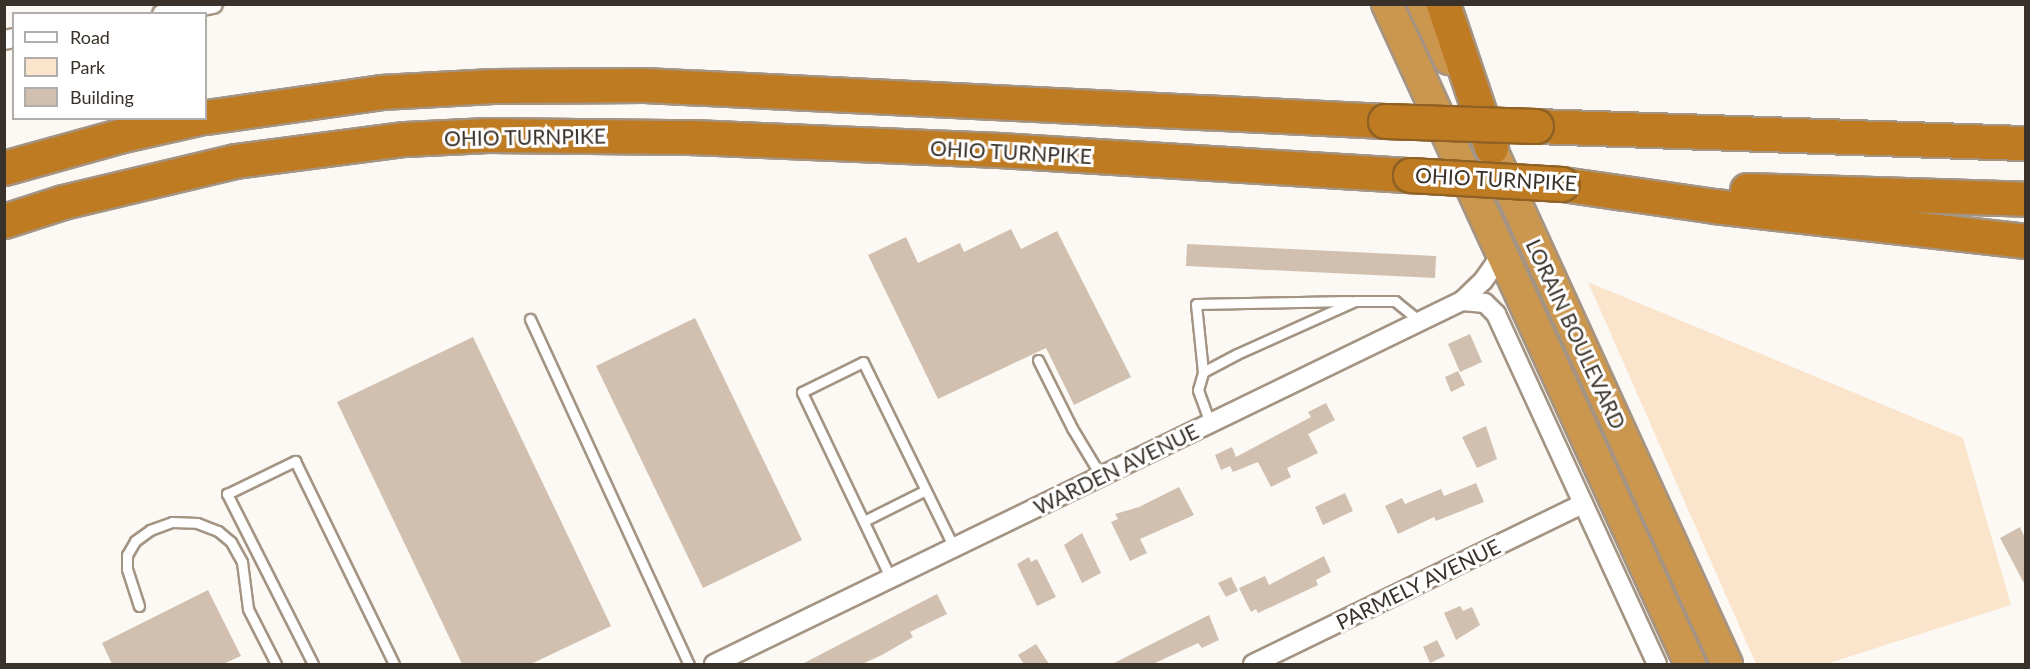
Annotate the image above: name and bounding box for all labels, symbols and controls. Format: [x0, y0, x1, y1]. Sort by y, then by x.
legend [12, 12, 207, 120]
text: Road [70, 26, 110, 48]
text: Park [70, 56, 105, 78]
text: Building [70, 86, 134, 108]
street label: OHIO TURNPIKE [444, 123, 606, 151]
street label: OHIO TURNPIKE [929, 135, 1093, 169]
street label: OHIO TURNPIKE [1414, 162, 1578, 196]
street label: LORAIN BOULEVARD [1521, 235, 1631, 433]
street label: WARDEN AVENUE [1029, 418, 1203, 520]
street label: PARMELY AVENUE [1331, 533, 1505, 635]

